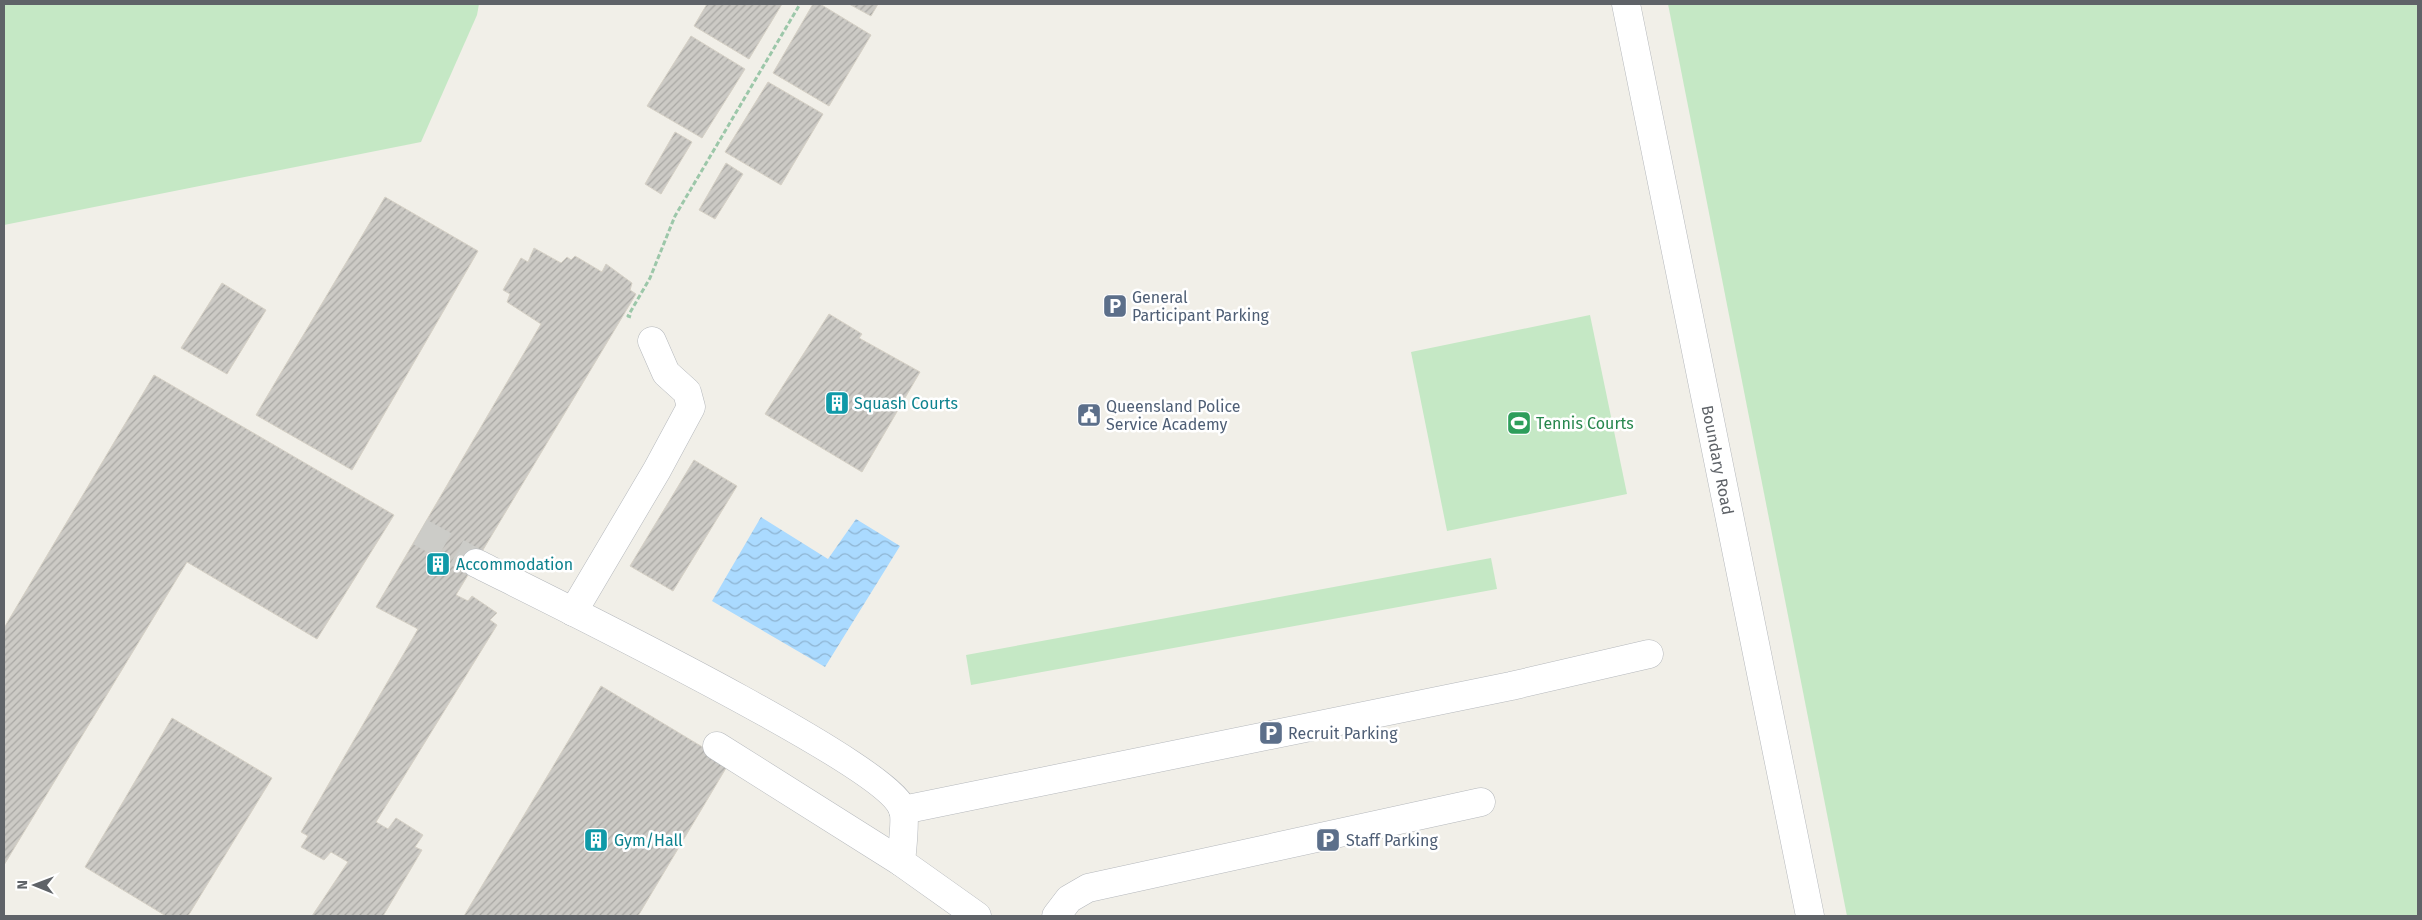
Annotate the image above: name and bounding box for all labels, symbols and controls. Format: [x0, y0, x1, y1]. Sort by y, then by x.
place label: General Participant Parking [1132, 288, 1270, 325]
parking icon: General Participant Parking [1102, 293, 1128, 319]
building icon: Squash Courts [824, 390, 850, 416]
place label: Squash Courts [854, 394, 958, 413]
place label: Queensland Police Service Academy [1106, 397, 1241, 434]
public building icon: Queensland Police Service Academy [1076, 402, 1102, 428]
street label: Boundary Road [1698, 404, 1737, 516]
sports icon: Tennis Courts [1506, 410, 1532, 436]
place label: Tennis Courts [1536, 414, 1634, 433]
building icon: Accommodation [425, 551, 451, 577]
place label: Accommodation [456, 555, 573, 574]
parking icon: Recruit Parking [1258, 720, 1284, 746]
place label: Recruit Parking [1288, 724, 1398, 743]
building icon: Gym/Hall [583, 827, 609, 853]
parking icon: Staff Parking [1315, 827, 1341, 853]
place label: Gym/Hall [614, 831, 683, 850]
place label: Staff Parking [1346, 831, 1438, 850]
north arrow [10, 860, 60, 910]
text: N [14, 880, 31, 890]

